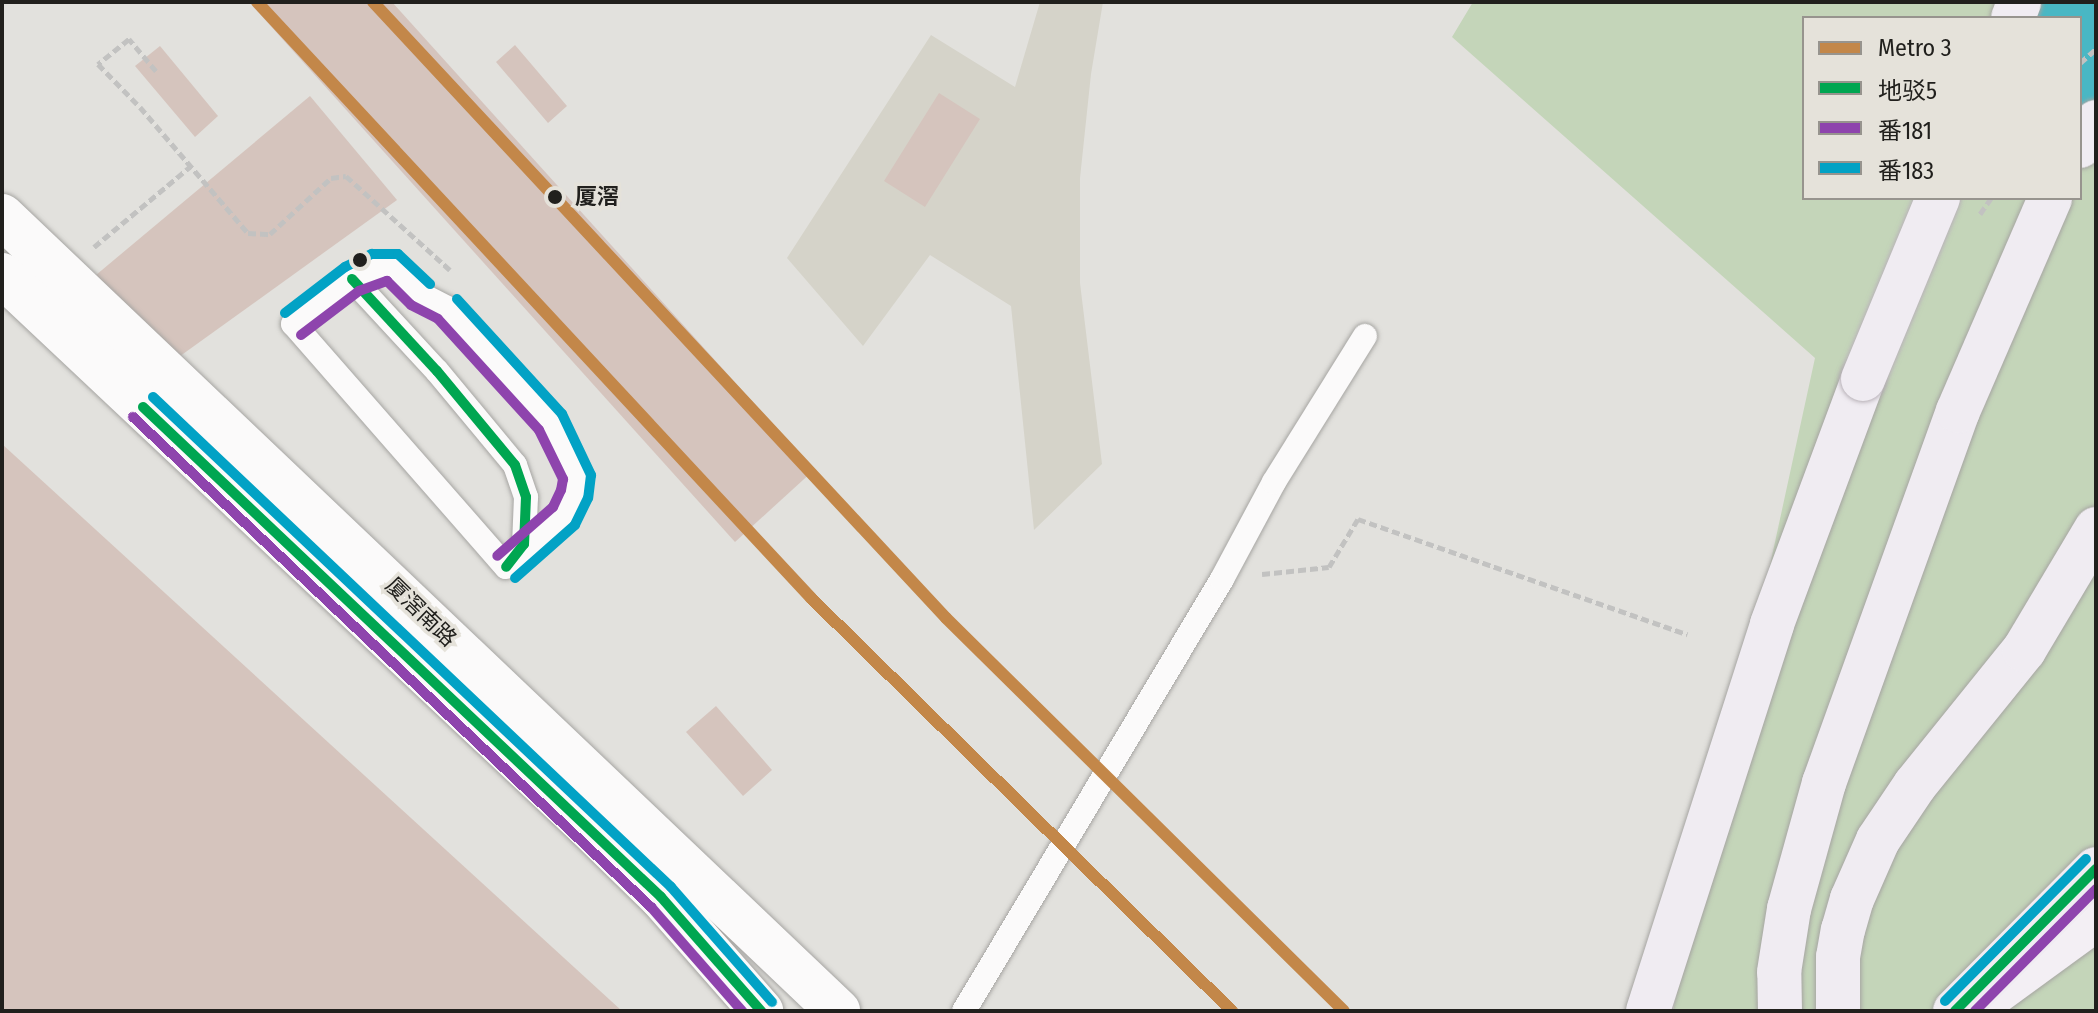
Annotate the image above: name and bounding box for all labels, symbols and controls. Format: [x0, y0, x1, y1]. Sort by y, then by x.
legend [1802, 16, 2082, 200]
text: Metro 3 [1878, 34, 1952, 62]
text: 地驳5 [1878, 77, 1937, 105]
text: 番181 [1878, 117, 1932, 145]
text: 番183 [1878, 157, 1934, 185]
marker: 厦滘 [542, 184, 568, 210]
place label: 厦滘 [575, 184, 619, 210]
unlabelled marker [352, 252, 368, 268]
street label: 厦滘南路 [380, 572, 462, 652]

